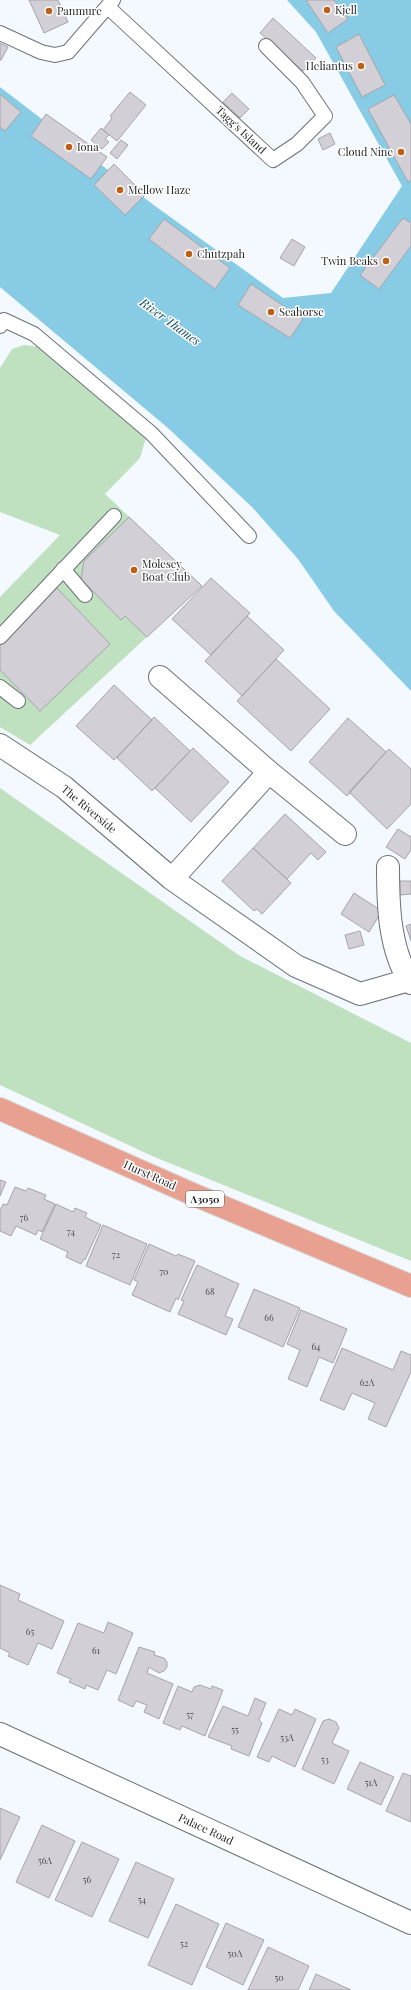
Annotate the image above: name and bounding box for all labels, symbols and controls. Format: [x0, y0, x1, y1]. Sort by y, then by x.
place label: Kjell [335, 2, 357, 17]
place label: Panmure [57, 3, 102, 18]
marker: Kjell [322, 5, 332, 15]
marker: Panmure [44, 6, 54, 16]
place label: Heliantus [306, 58, 353, 73]
marker: Heliantus [356, 61, 366, 71]
street label: Tagg's Island [213, 102, 270, 157]
place label: Iona [77, 139, 99, 154]
marker: Iona [64, 142, 74, 152]
place label: Cloud Nine [338, 144, 393, 159]
marker: Cloud Nine [396, 147, 406, 157]
place label: Mellow Haze [128, 182, 191, 197]
marker: Mellow Haze [115, 185, 125, 195]
place label: Chutzpah [197, 246, 245, 261]
marker: Chutzpah [184, 249, 194, 259]
place label: Twin Beaks [321, 253, 378, 268]
marker: Twin Beaks [381, 256, 391, 266]
water label: River Thames [136, 293, 204, 349]
place label: Seahorse [279, 304, 324, 319]
marker: Seahorse [266, 307, 276, 317]
place label: Molesey Boat Club [142, 556, 190, 584]
marker: Molesey Boat Club [129, 565, 139, 575]
street label: The Riverside [59, 781, 120, 836]
street label: Hurst Road [122, 1156, 179, 1193]
road number: A3050 [186, 1191, 224, 1207]
house number: 76 [20, 1211, 28, 1223]
house number: 74 [67, 1225, 75, 1237]
house number: 72 [112, 1248, 120, 1260]
house number: 70 [159, 1265, 169, 1277]
house number: 68 [205, 1285, 215, 1297]
house number: 66 [264, 1311, 274, 1323]
house number: 64 [311, 1340, 321, 1352]
house number: 62A [360, 1376, 375, 1388]
house number: 65 [26, 1625, 34, 1637]
house number: 61 [92, 1644, 101, 1656]
house number: 57 [186, 1708, 194, 1720]
house number: 55 [231, 1723, 239, 1735]
house number: 53A [280, 1731, 294, 1743]
house number: 53 [321, 1753, 329, 1765]
house number: 51A [365, 1776, 378, 1788]
street label: Palace Road [176, 1809, 237, 1848]
house number: 56A [38, 1854, 52, 1866]
house number: 56 [83, 1873, 92, 1885]
house number: 54 [138, 1893, 147, 1905]
house number: 52 [180, 1937, 188, 1949]
house number: 50A [228, 1947, 243, 1959]
house number: 50 [274, 1971, 284, 1983]

